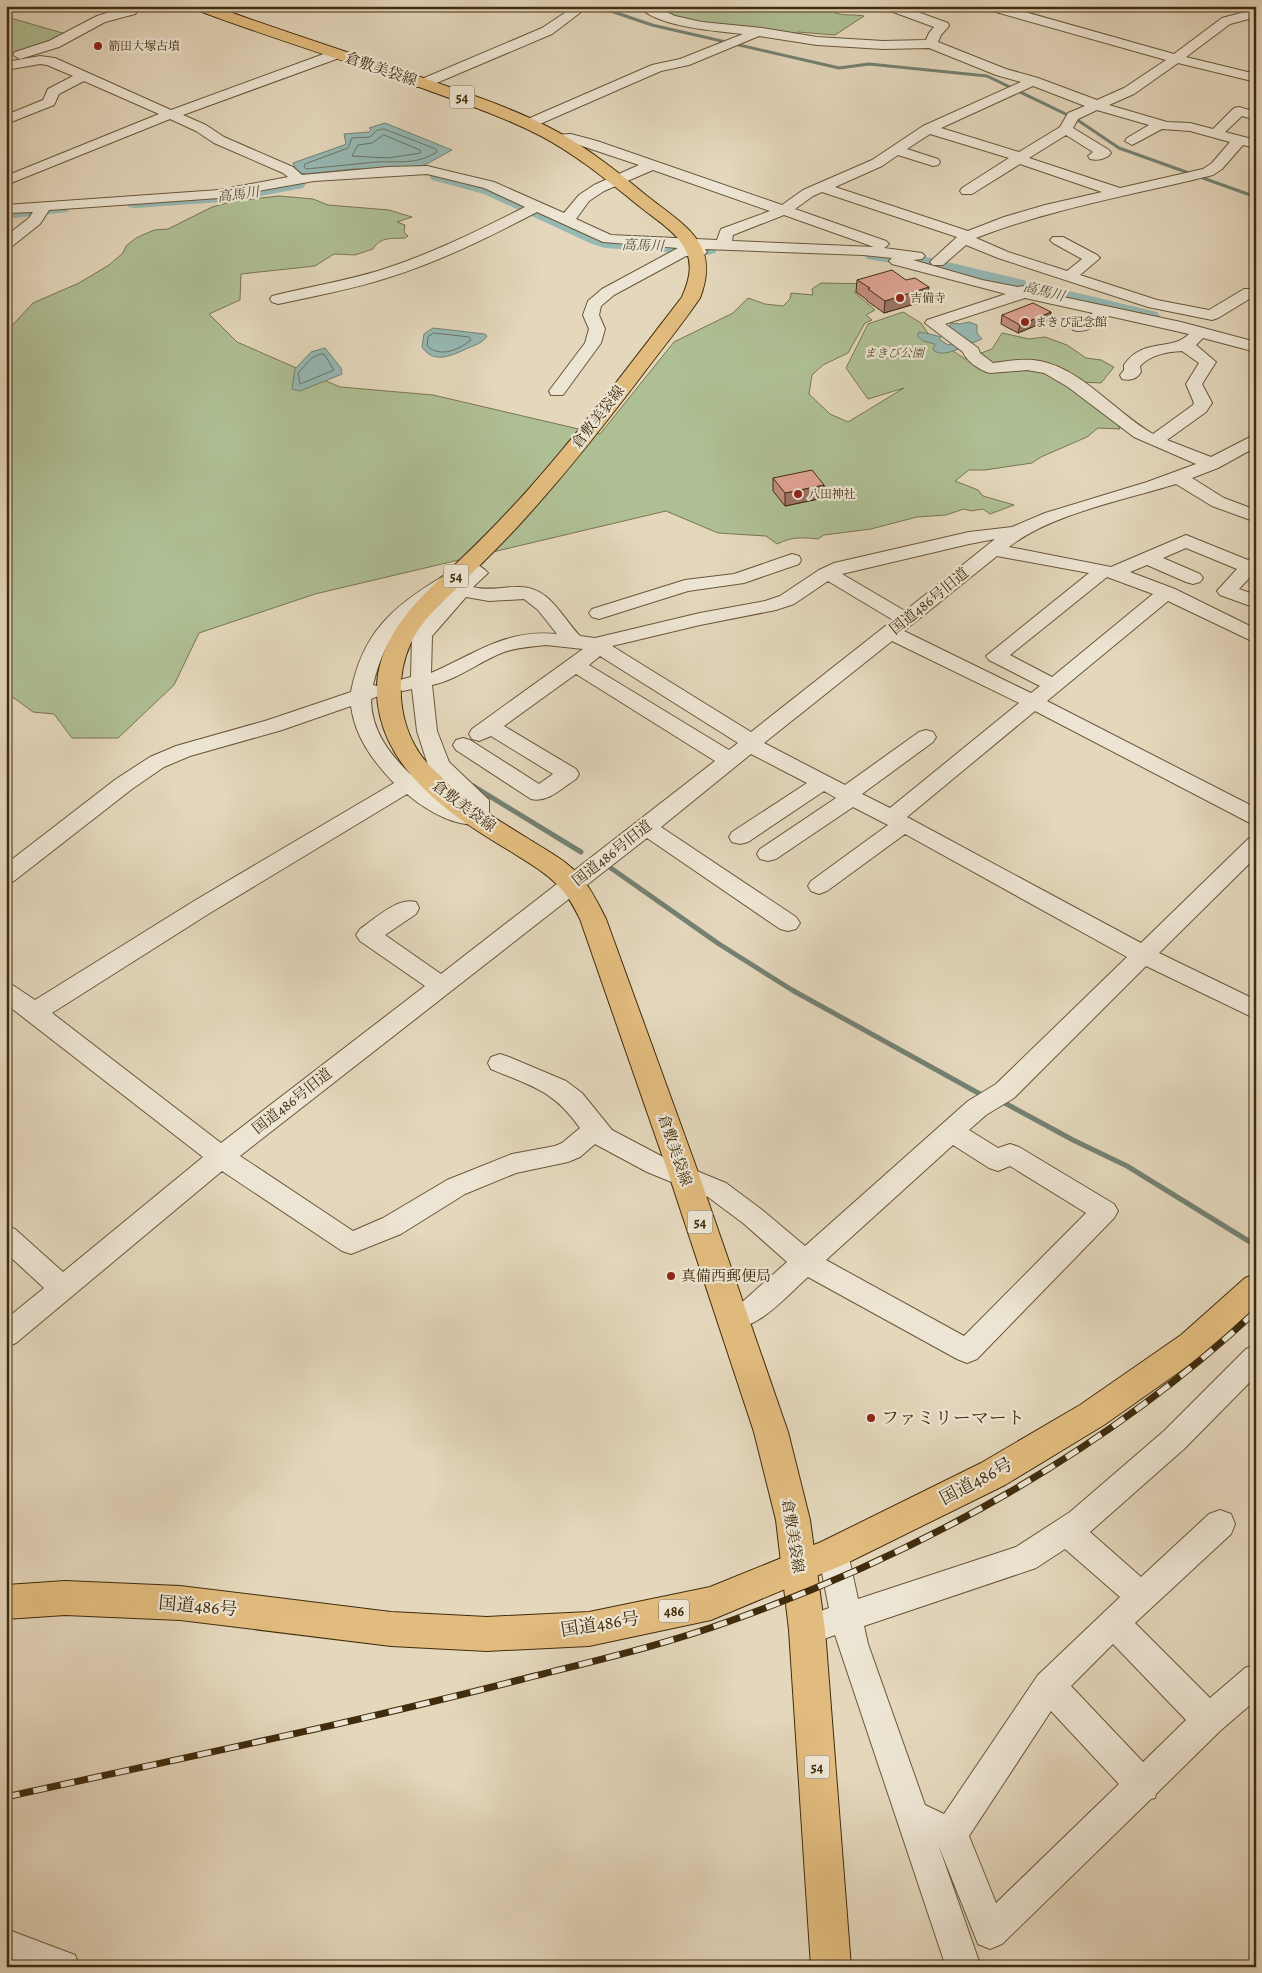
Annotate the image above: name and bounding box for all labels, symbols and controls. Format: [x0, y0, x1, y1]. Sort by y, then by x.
place label: 箭田大塚古墳 [108, 38, 180, 54]
marker: 箭田大塚古墳 [92, 40, 104, 52]
street label: 倉敷美袋線 [342, 47, 420, 91]
road number: 54 [450, 85, 474, 108]
water label: 高馬川 [216, 182, 262, 207]
water label: 高馬川 [622, 235, 666, 256]
water label: 高馬川 [1021, 277, 1068, 306]
place label: 吉備寺 [910, 290, 946, 306]
marker: 吉備寺 [894, 292, 906, 304]
place label: まきび記念館 [1035, 314, 1107, 330]
marker: まきび記念館 [1019, 316, 1031, 328]
park label: まきび公園 [864, 345, 926, 361]
street label: 倉敷美袋線 [567, 381, 629, 453]
place label: 八田神社 [808, 486, 856, 502]
marker: 八田神社 [792, 488, 804, 500]
street label: 国道486号旧道 [885, 563, 973, 639]
road number: 54 [444, 564, 468, 588]
street label: 倉敷美袋線 [428, 775, 500, 837]
street label: 国道486号旧道 [568, 816, 656, 890]
street label: 国道486号旧道 [248, 1064, 336, 1138]
street label: 倉敷美袋線 [653, 1111, 697, 1189]
road number: 54 [688, 1210, 712, 1234]
place label: 真備西郵便局 [681, 1266, 771, 1286]
marker: 真備西郵便局 [665, 1270, 677, 1282]
place label: ファミリーマート [881, 1406, 1025, 1430]
marker: ファミリーマート [865, 1412, 877, 1424]
street label: 国道486号 [935, 1452, 1017, 1510]
street label: 倉敷美袋線 [777, 1497, 809, 1575]
street label: 国道486号 [158, 1591, 238, 1621]
road number: 486 [659, 1600, 689, 1622]
street label: 国道486号 [559, 1606, 641, 1642]
road number: 54 [804, 1755, 830, 1778]

